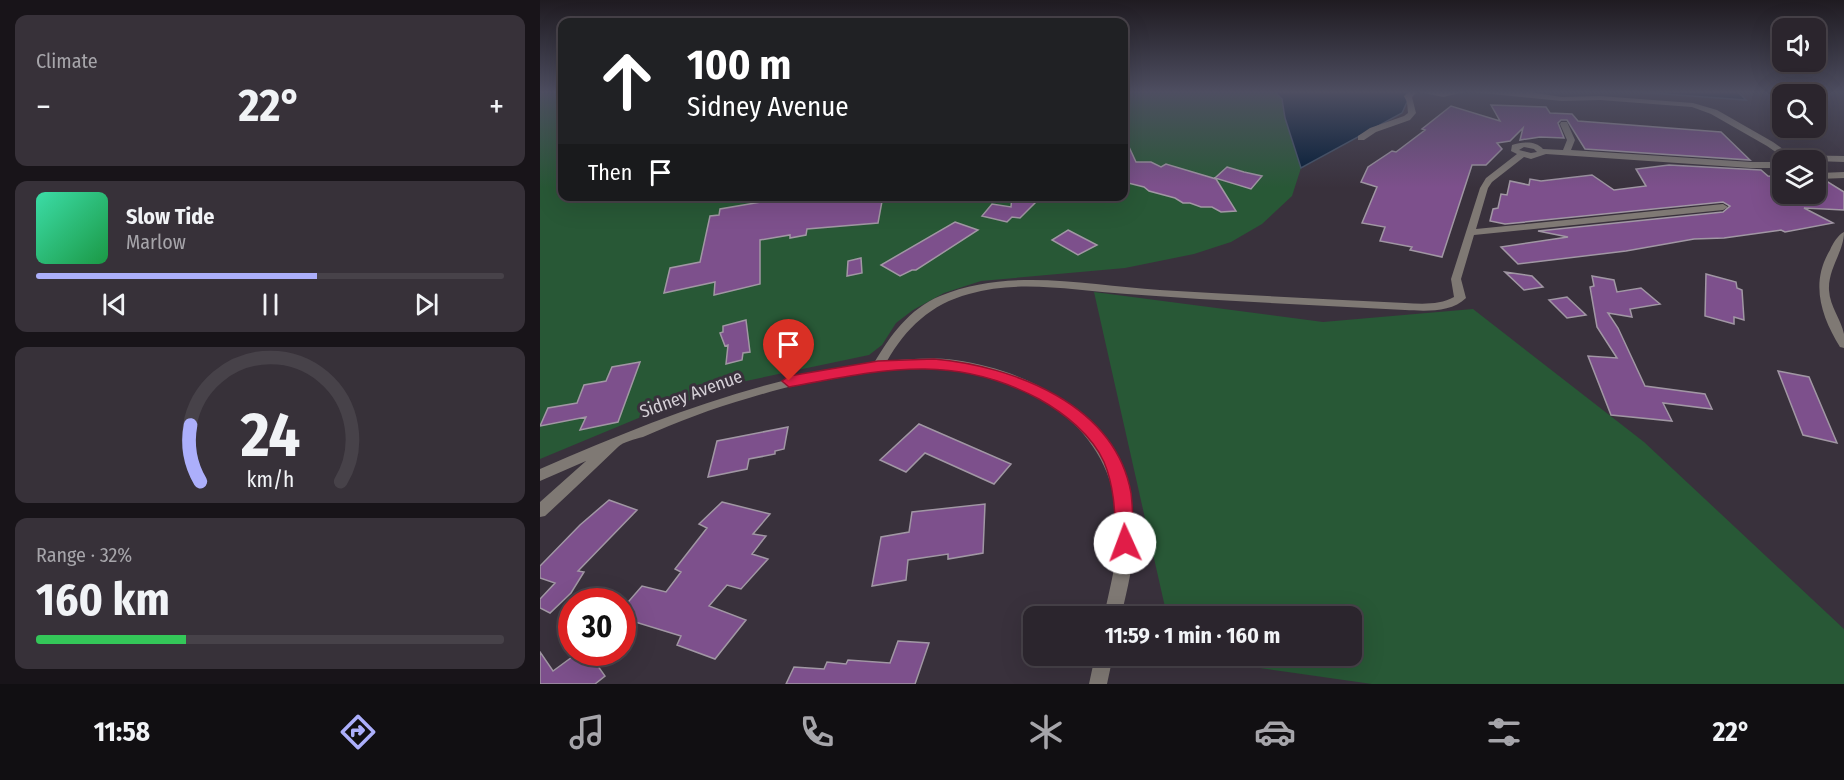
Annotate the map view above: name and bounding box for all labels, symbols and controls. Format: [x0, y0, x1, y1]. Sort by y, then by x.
map controls [1772, 18, 1826, 204]
button: sound [1772, 18, 1826, 72]
text: 100 m [687, 40, 791, 90]
icon: ahead [588, 42, 666, 120]
text: Climate [36, 49, 98, 73]
text: 22° [239, 79, 301, 133]
button: search [1772, 84, 1826, 138]
text: − [36, 87, 51, 127]
text: + [489, 87, 504, 127]
text: Sidney Avenue [687, 91, 849, 123]
button: layers [1772, 150, 1826, 204]
icon: arrive [644, 156, 677, 189]
text: Then [588, 159, 632, 186]
text: Slow Tide [126, 203, 214, 230]
text: Marlow [126, 230, 186, 254]
icon: previous [98, 288, 131, 321]
icon: pause [254, 288, 287, 321]
icon: next [410, 288, 443, 321]
pin [763, 319, 814, 381]
icon: arrive [772, 328, 805, 361]
street label: Sidney Avenue [637, 365, 745, 423]
text: 24 [239, 398, 300, 473]
text: km/h [246, 467, 294, 493]
position arrow [1093, 511, 1157, 575]
text: Range · 32% [36, 543, 132, 567]
text: 160 km [36, 573, 170, 627]
speed limit sign: 30 [558, 588, 636, 666]
text: 11:59 · 1 min · 160 m [1105, 622, 1280, 649]
icon: directions [337, 711, 379, 753]
icon: music [566, 711, 608, 753]
icon: phone [796, 711, 838, 753]
icon: climate [1025, 711, 1067, 753]
icon: car [1254, 711, 1296, 753]
icon: filters [1483, 711, 1525, 753]
text: 11:58 [94, 716, 150, 748]
text: 22° [1713, 716, 1750, 748]

